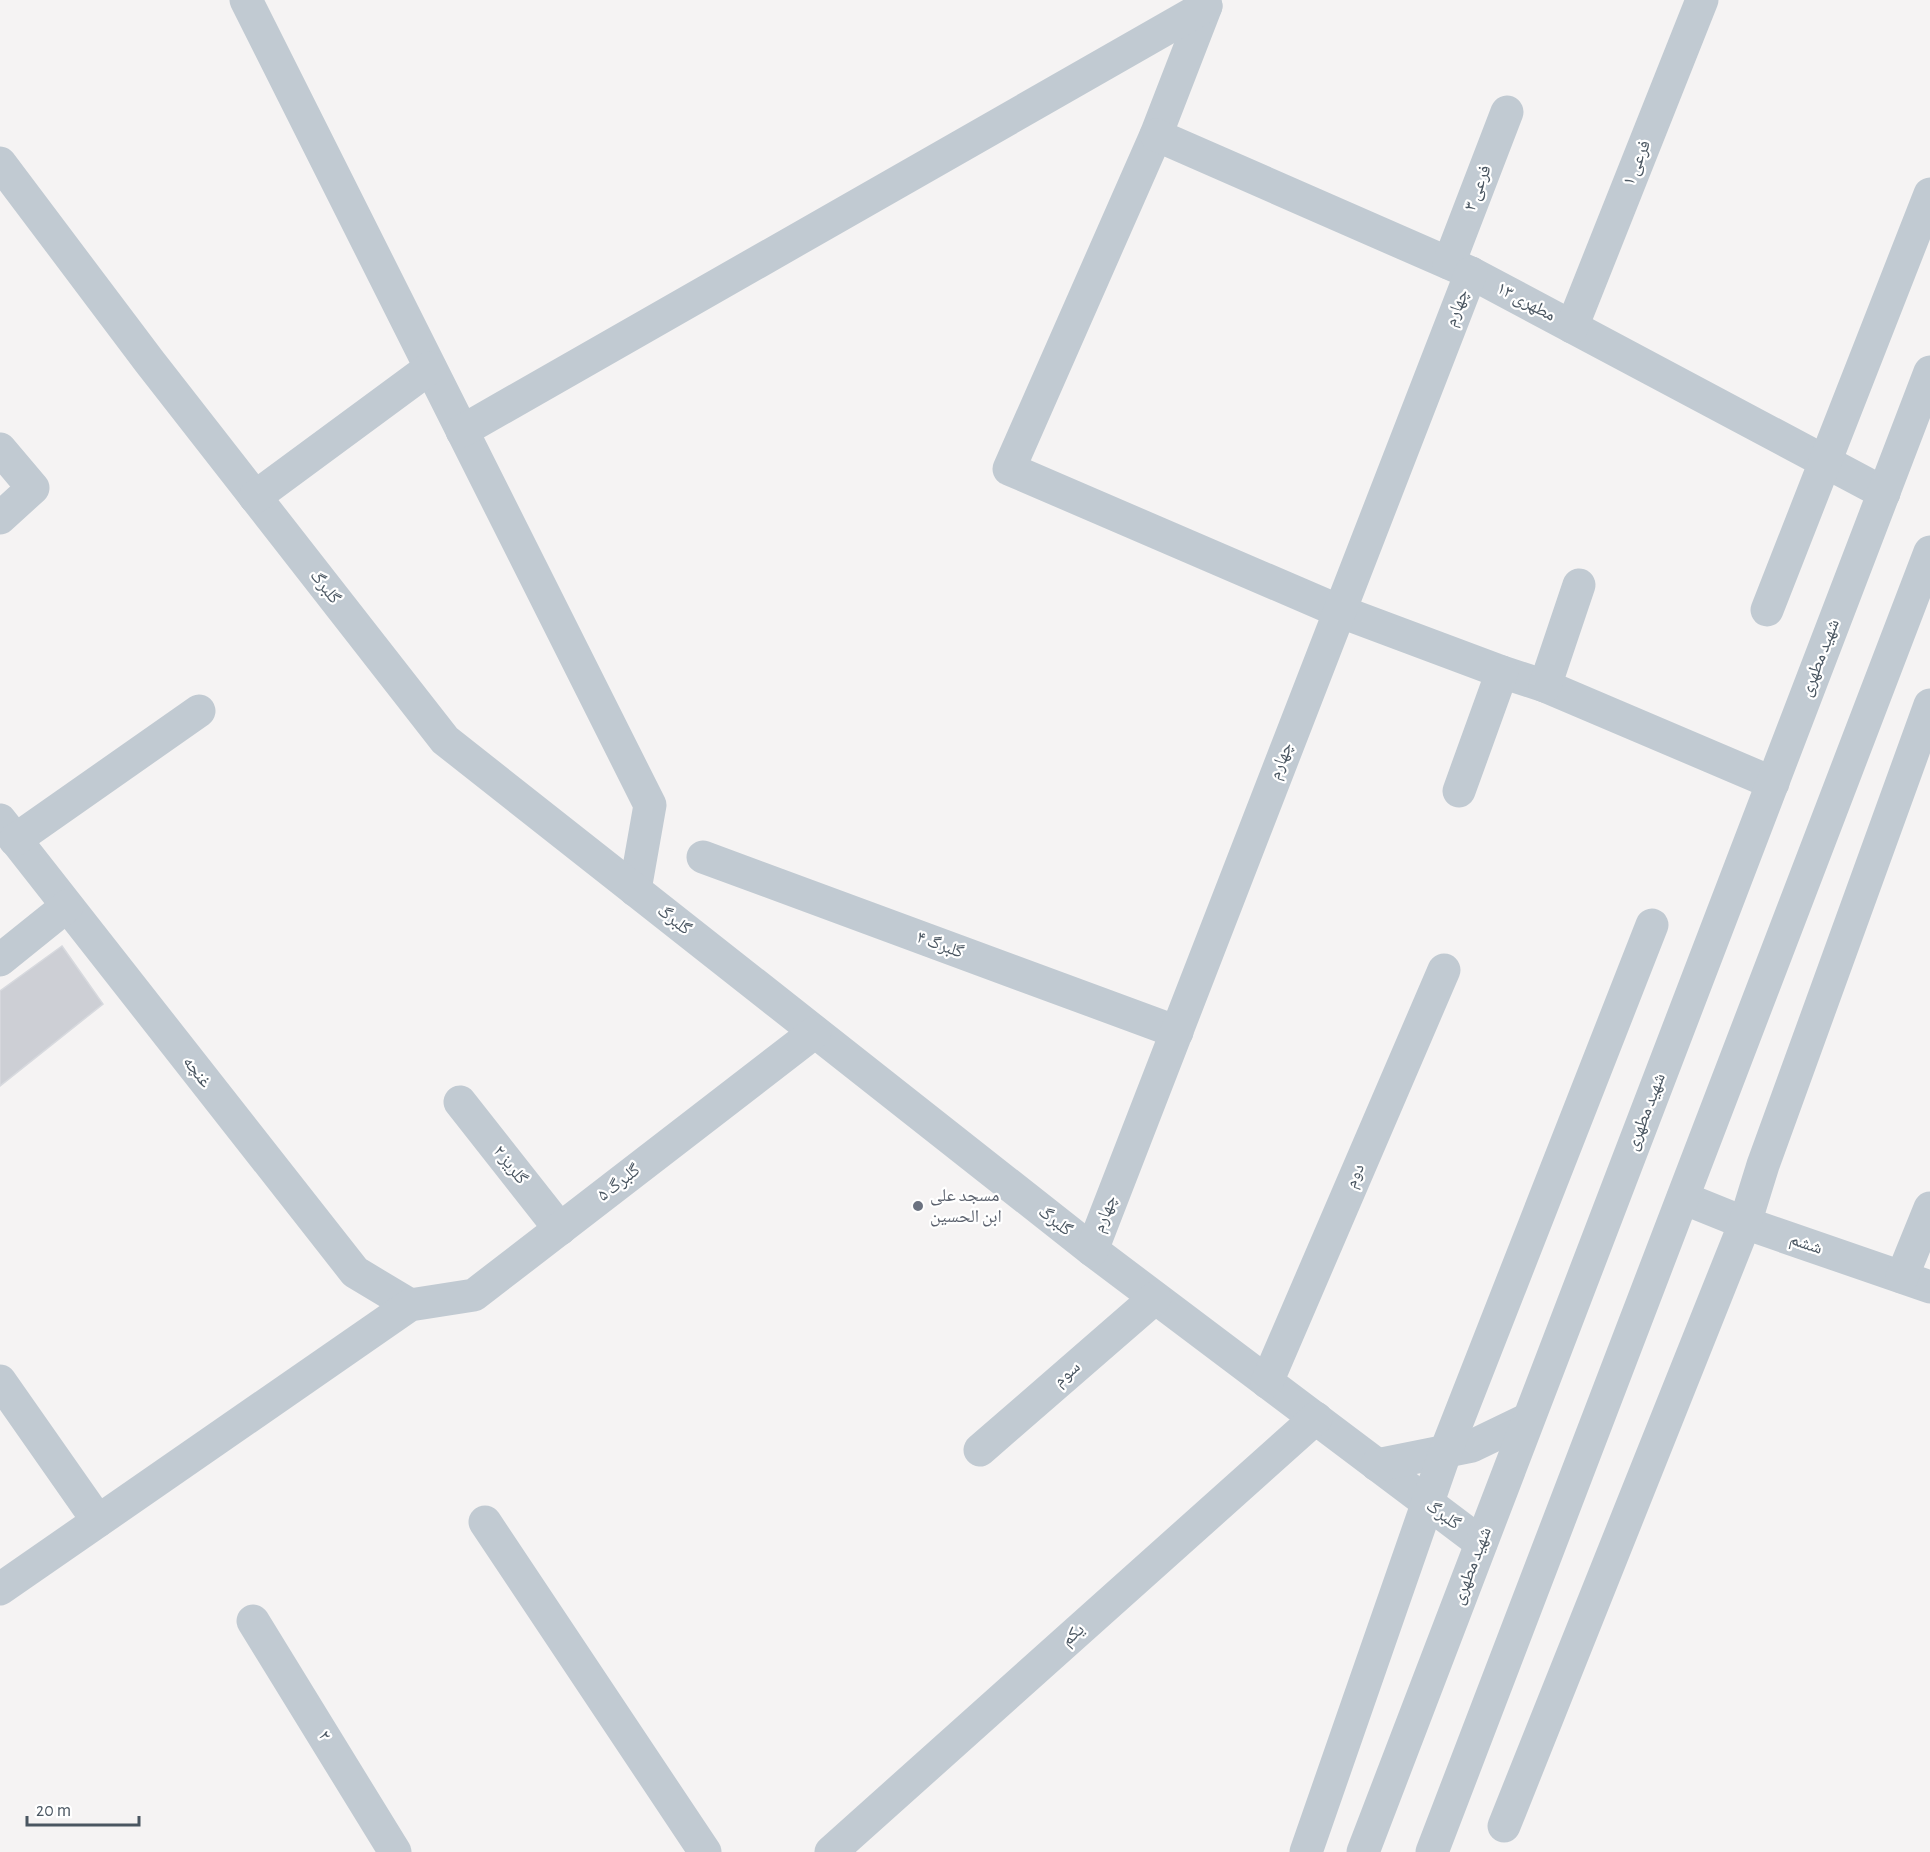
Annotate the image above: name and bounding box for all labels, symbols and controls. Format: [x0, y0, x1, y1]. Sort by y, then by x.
street label: فرعی ۱ [1620, 138, 1655, 189]
street label: فرعی ۳ [1461, 163, 1496, 214]
street label: مطهری ۱۳ [1493, 279, 1558, 326]
street label: چهارم [1442, 287, 1474, 330]
street label: گلبرگ [306, 567, 344, 608]
street label: شهید مطهری [1797, 617, 1844, 700]
street label: چهارم [1266, 740, 1298, 783]
street label: گلبرگ [653, 901, 695, 939]
street label: گلبرگ ۴ [914, 928, 966, 962]
street label: غنچه [179, 1053, 215, 1092]
street label: شهید مطهری [1623, 1071, 1670, 1154]
street label: گلریز ۲ [489, 1142, 531, 1188]
street label: گلبرگ ۵ [594, 1161, 644, 1205]
street label: دوم [1342, 1161, 1370, 1192]
place label: مسجد علی ابن الحسین [930, 1187, 1002, 1227]
street label: چهارم [1090, 1193, 1122, 1236]
marker: مسجد علی ابن الحسین [911, 1199, 925, 1213]
street label: گلبرگ [1034, 1202, 1076, 1240]
street label: ششم [1787, 1230, 1825, 1260]
street label: سوم [1050, 1358, 1085, 1392]
street label: گلبرگ [1422, 1497, 1464, 1534]
street label: شهید مطهری [1449, 1525, 1496, 1608]
street label: یکم [1058, 1620, 1089, 1651]
street label: ۲ [314, 1728, 334, 1744]
scale bar [27, 1789, 140, 1827]
text: 20 m [36, 1802, 71, 1820]

